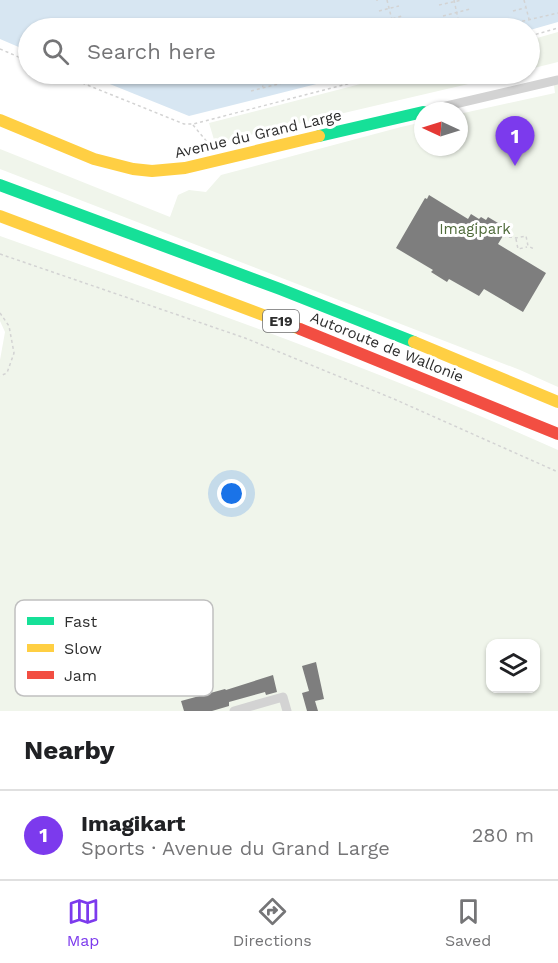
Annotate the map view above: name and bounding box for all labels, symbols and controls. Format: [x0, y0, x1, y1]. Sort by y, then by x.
search box [18, 18, 540, 84]
icon: search [39, 35, 72, 68]
text: Search here [87, 39, 216, 64]
north arrow [414, 102, 468, 156]
street label: Avenue du Grand Large [173, 106, 343, 162]
pin: 1 [496, 116, 534, 166]
park label: Imagipark [439, 220, 511, 238]
street label: Autoroute de Wallonie [308, 308, 466, 386]
road number: E19 [263, 310, 299, 332]
your location [217, 479, 246, 508]
legend [15, 600, 213, 696]
text: Fast [64, 612, 97, 631]
text: Slow [64, 639, 102, 658]
map controls [486, 639, 540, 693]
button: layers [486, 639, 540, 693]
text: Jam [64, 666, 97, 685]
text: Nearby [24, 735, 115, 765]
text: Imagikart [81, 811, 185, 836]
text: 1 [39, 823, 48, 847]
text: 280 m [472, 823, 534, 847]
text: Sports · Avenue du Grand Large [81, 836, 390, 860]
tab: Map [67, 895, 100, 950]
tab: Directions [233, 895, 312, 950]
tab: Saved [445, 895, 491, 950]

